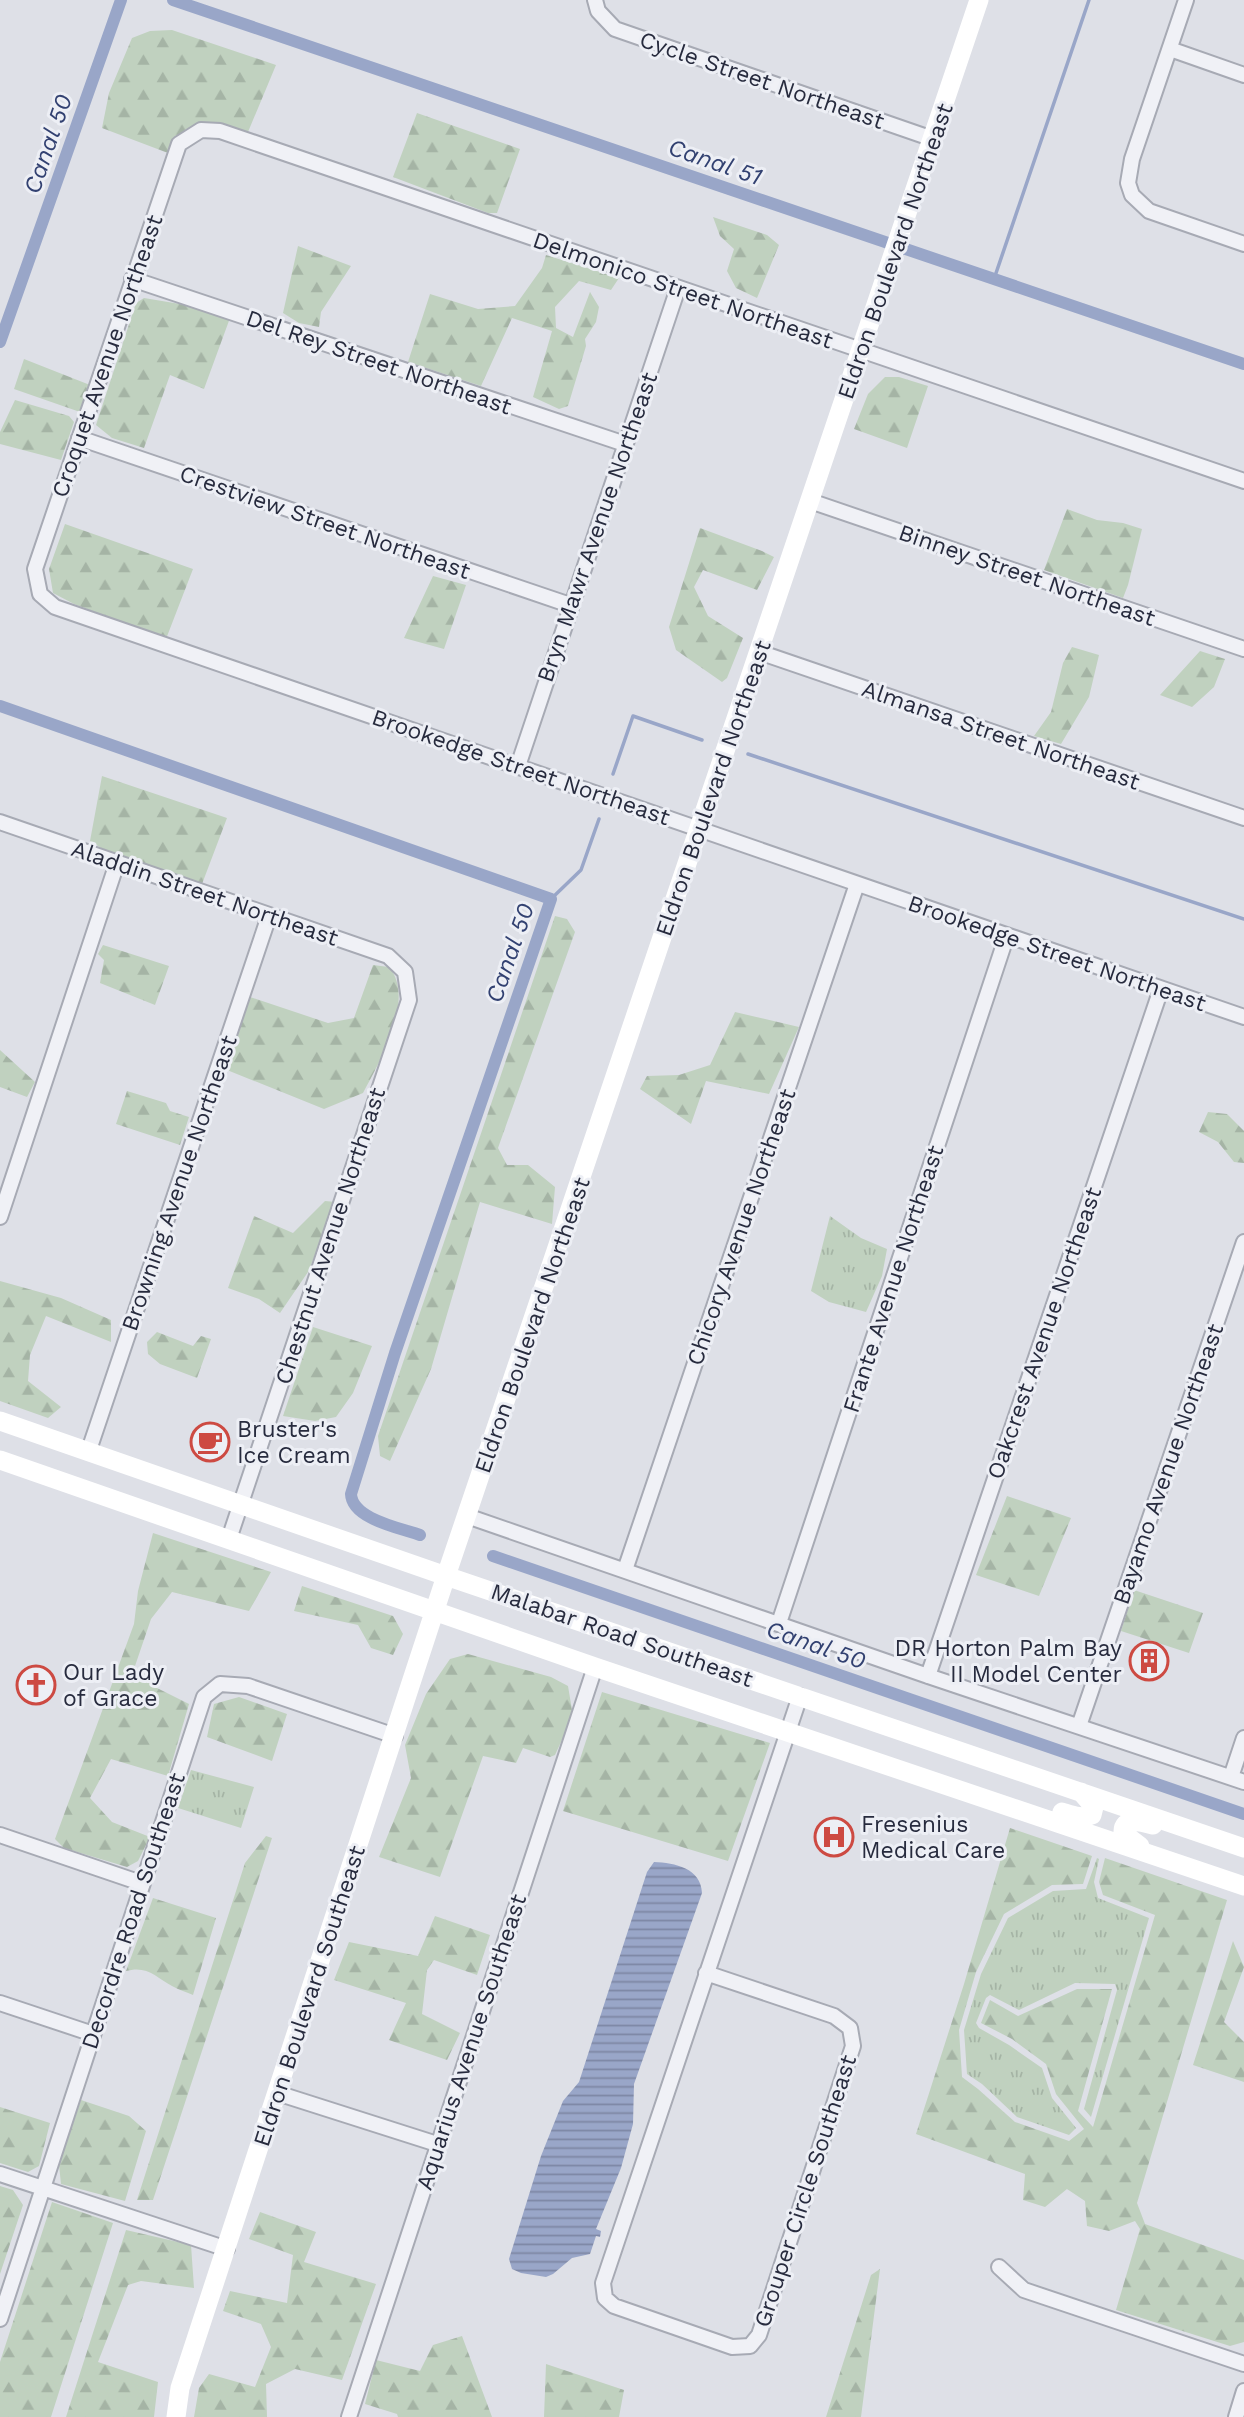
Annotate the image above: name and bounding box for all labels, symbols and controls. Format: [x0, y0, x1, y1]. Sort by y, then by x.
street label: Cycle Street Northeast [636, 26, 888, 135]
water label: Canal 50 [18, 91, 78, 197]
street label: Eldron Boulevard Northeast [832, 99, 959, 403]
water label: Canal 51 [664, 133, 766, 191]
street label: Croquet Avenue Northeast [46, 211, 169, 501]
street label: Delmonico Street Northeast [529, 226, 837, 355]
street label: Del Rey Street Northeast [243, 304, 515, 421]
street label: Bryn Mawr Avenue Northeast [532, 368, 663, 686]
street label: Crestview Street Northeast [176, 460, 474, 585]
street label: Binney Street Northeast [895, 519, 1159, 632]
street label: Eldron Boulevard Northeast [650, 636, 777, 940]
street label: Almansa Street Northeast [858, 675, 1144, 796]
street label: Brookedge Street Northeast [368, 704, 674, 831]
street label: Aladdin Street Northeast [68, 835, 342, 952]
street label: Brookedge Street Northeast [904, 890, 1210, 1017]
water label: Canal 50 [480, 900, 540, 1006]
street label: Browning Avenue Northeast [116, 1032, 243, 1334]
street label: Chestnut Avenue Northeast [270, 1084, 391, 1388]
street label: Chicory Avenue Northeast [681, 1085, 802, 1369]
street label: Frante Avenue Northeast [837, 1142, 950, 1416]
street label: Eldron Boulevard Northeast [469, 1173, 596, 1477]
street label: Oakcrest Avenue Northeast [982, 1183, 1107, 1483]
street label: Bayamo Avenue Northeast [1108, 1320, 1229, 1608]
place label: Bruster's Ice Cream [237, 1416, 351, 1469]
cafe icon: Bruster's Ice Cream [189, 1421, 231, 1463]
street label: Malabar Road Southeast [487, 1578, 757, 1693]
water label: Canal 50 [763, 1615, 869, 1675]
place label: DR Horton Palm Bay II Model Center [894, 1635, 1122, 1688]
building icon: DR Horton Palm Bay II Model Center [1128, 1640, 1170, 1682]
place label: Our Lady of Grace [63, 1659, 164, 1712]
church icon: Our Lady of Grace [15, 1664, 57, 1706]
street label: Decordre Road Southeast [76, 1769, 191, 2053]
place label: Fresenius Medical Care [861, 1811, 1005, 1864]
hospital icon: Fresenius Medical Care [813, 1816, 855, 1858]
street label: Eldron Boulevard Southeast [248, 1842, 371, 2150]
street label: Aquarius Avenue Southeast [411, 1891, 532, 2193]
street label: Grouper Circle Southeast [749, 2051, 862, 2331]

